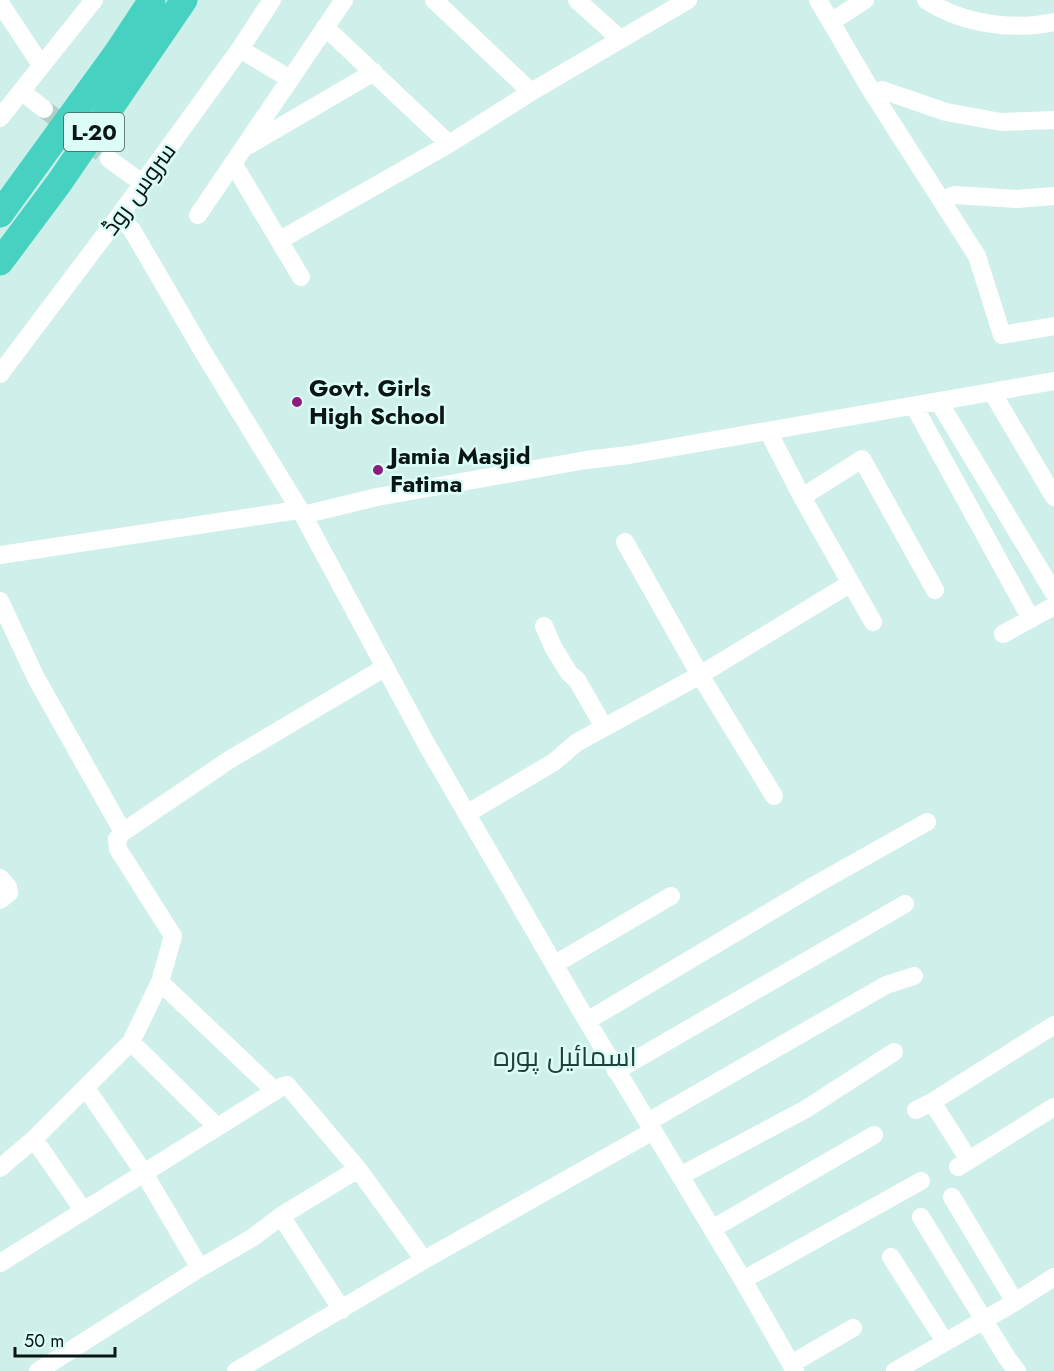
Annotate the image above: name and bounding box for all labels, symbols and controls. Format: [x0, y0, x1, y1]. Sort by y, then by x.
road number: L-20 [64, 113, 124, 151]
street label: سروس روڈ [93, 135, 184, 242]
place label: Govt. Girls High School [309, 370, 445, 433]
marker: Govt. Girls High School [290, 395, 304, 409]
place label: Jamia Masjid Fatima [386, 438, 531, 501]
marker: Jamia Masjid Fatima [371, 463, 385, 477]
district label: اسمائیل پورہ [493, 1037, 637, 1076]
scale bar [15, 1320, 116, 1358]
text: 50 m [24, 1328, 64, 1354]

